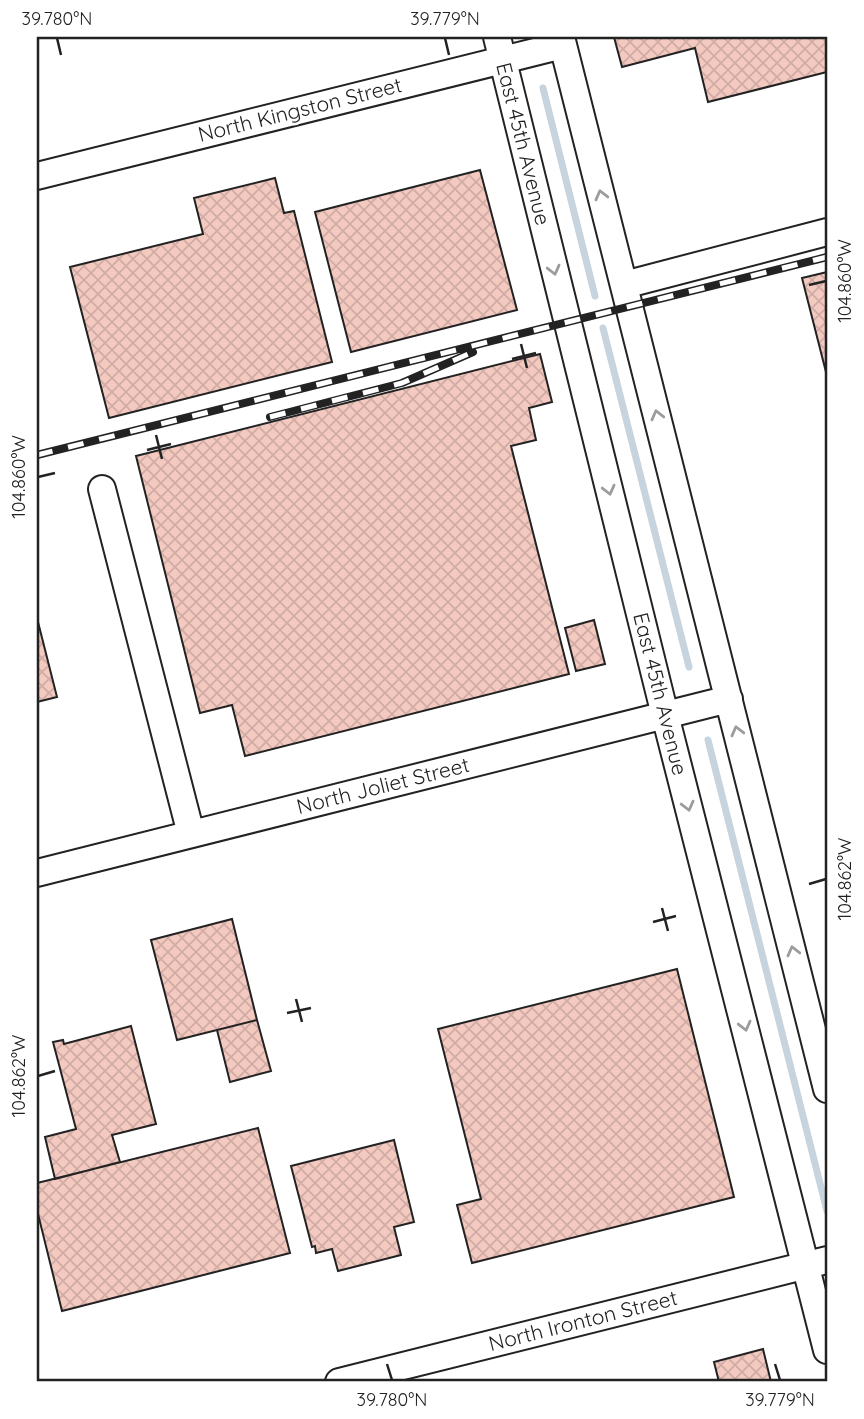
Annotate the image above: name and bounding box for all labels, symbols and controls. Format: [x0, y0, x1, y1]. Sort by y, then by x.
text: 39.780°N [22, 7, 92, 30]
text: 39.779°N [410, 7, 480, 30]
street label: East 45th Avenue [491, 60, 557, 228]
street label: North Kingston Street [195, 71, 404, 147]
one-way arrow [595, 189, 609, 201]
text: 104.860°W [833, 239, 856, 323]
one-way arrow [546, 263, 560, 275]
one-way arrow [651, 409, 665, 421]
text: 104.860°W [7, 435, 30, 519]
one-way arrow [601, 484, 615, 496]
street label: East 45th Avenue [628, 610, 694, 778]
one-way arrow [731, 725, 745, 737]
street label: North Joliet Street [294, 751, 472, 819]
one-way arrow [680, 800, 695, 812]
text: 104.862°W [833, 838, 856, 920]
one-way arrow [787, 945, 801, 957]
one-way arrow [737, 1020, 751, 1032]
text: 104.862°W [7, 1035, 30, 1117]
street label: North Ironton Street [486, 1284, 680, 1356]
text: 39.780°N [357, 1388, 427, 1411]
text: 39.779°N [745, 1388, 815, 1411]

